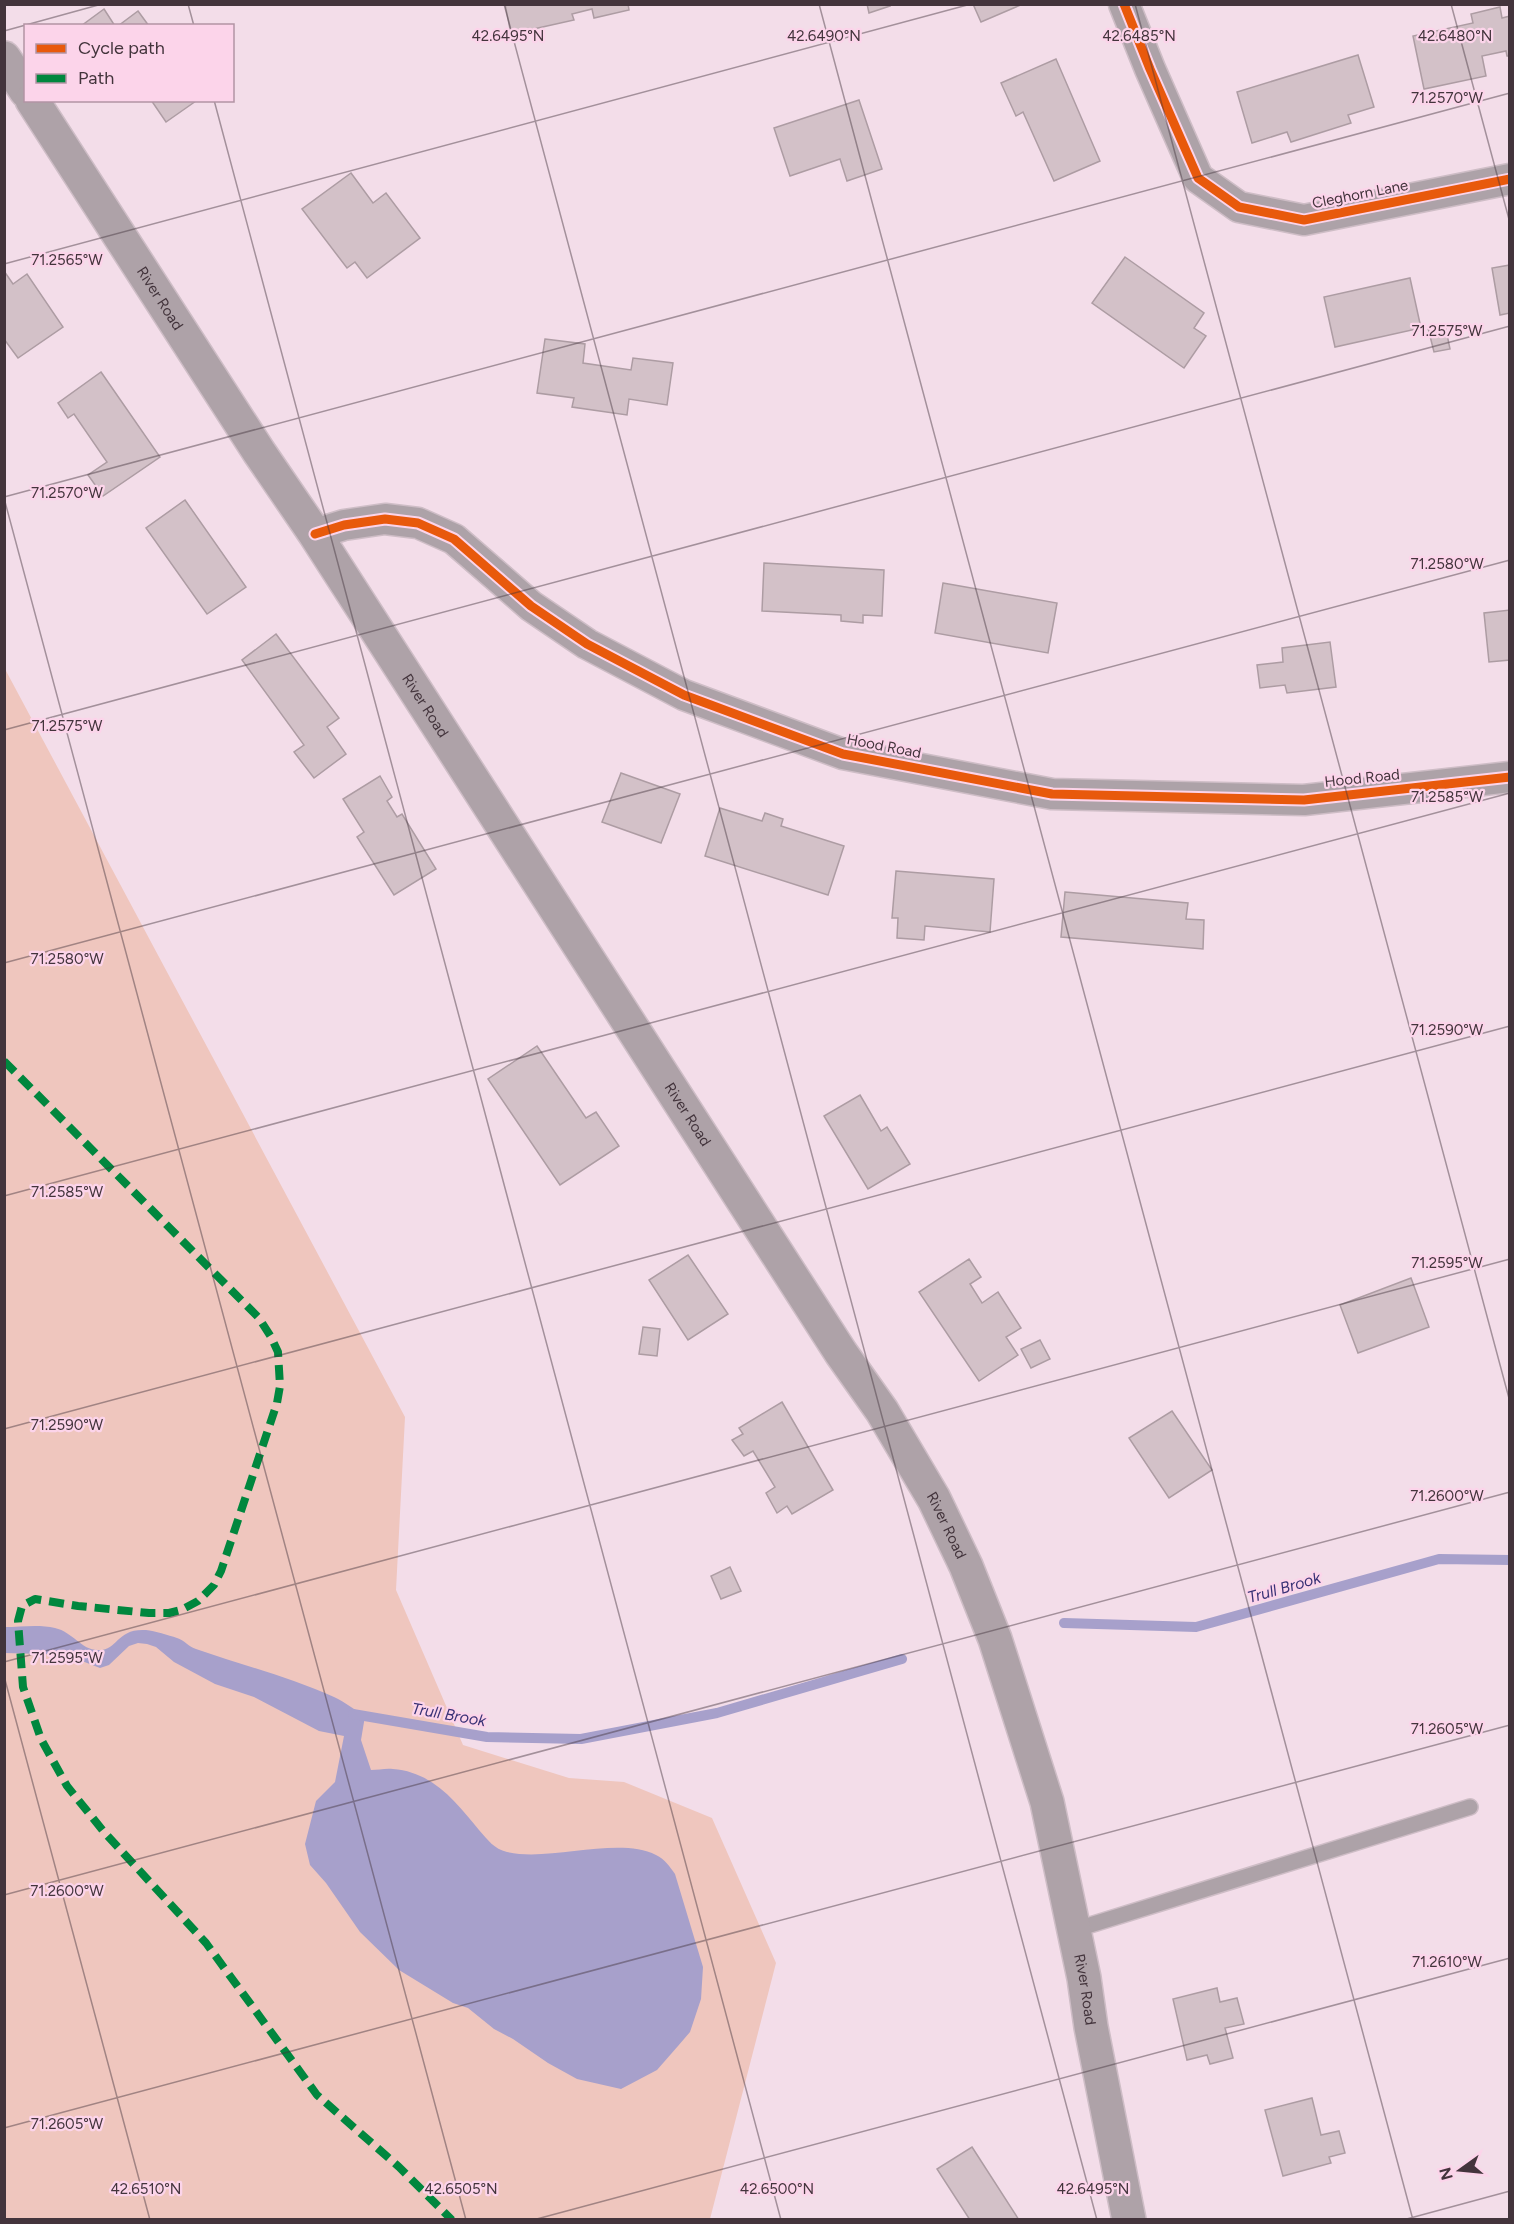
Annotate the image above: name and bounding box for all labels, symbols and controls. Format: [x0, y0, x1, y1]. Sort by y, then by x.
legend [24, 24, 234, 102]
text: 42.6495°N [472, 27, 544, 45]
text: 42.6490°N [787, 27, 861, 45]
text: 42.6485°N [1102, 27, 1176, 45]
text: 42.6480°N [1418, 27, 1492, 45]
text: Cycle path [78, 37, 165, 59]
text: Path [78, 67, 114, 89]
text: 71.2570°W [1411, 89, 1484, 107]
street label: Cleghorn Lane [1311, 176, 1409, 212]
text: 71.2565°W [31, 251, 103, 269]
street label: River Road [133, 263, 187, 333]
text: 71.2575°W [1412, 322, 1483, 340]
text: 71.2570°W [31, 484, 104, 502]
text: 71.2580°W [1410, 555, 1484, 573]
street label: River Road [398, 670, 452, 741]
text: 71.2575°W [32, 717, 103, 735]
street label: Hood Road [845, 730, 923, 762]
street label: Hood Road [1323, 765, 1401, 791]
text: 71.2585°W [1411, 788, 1484, 806]
text: 71.2580°W [30, 950, 104, 968]
text: 71.2590°W [1411, 1021, 1484, 1039]
street label: River Road [661, 1079, 715, 1150]
text: 71.2585°W [31, 1183, 104, 1201]
text: 71.2595°W [1411, 1254, 1483, 1272]
text: 71.2590°W [31, 1416, 104, 1434]
text: 71.2600°W [1410, 1487, 1484, 1505]
street label: River Road [923, 1489, 970, 1562]
water label: Trull Brook [1245, 1568, 1324, 1607]
text: 71.2595°W [31, 1649, 103, 1667]
water label: Trull Brook [410, 1699, 489, 1731]
text: 71.2605°W [1411, 1720, 1484, 1738]
text: 71.2600°W [30, 1882, 104, 1900]
street label: River Road [1070, 1952, 1100, 2026]
text: 71.2610°W [1412, 1953, 1483, 1971]
text: 71.2605°W [31, 2115, 104, 2133]
north arrow [1430, 2140, 1490, 2200]
text: N [1435, 2165, 1457, 2182]
text: 42.6510°N [111, 2180, 181, 2198]
text: 42.6505°N [424, 2180, 498, 2198]
text: 42.6500°N [740, 2180, 814, 2198]
text: 42.6495°N [1057, 2180, 1129, 2198]

